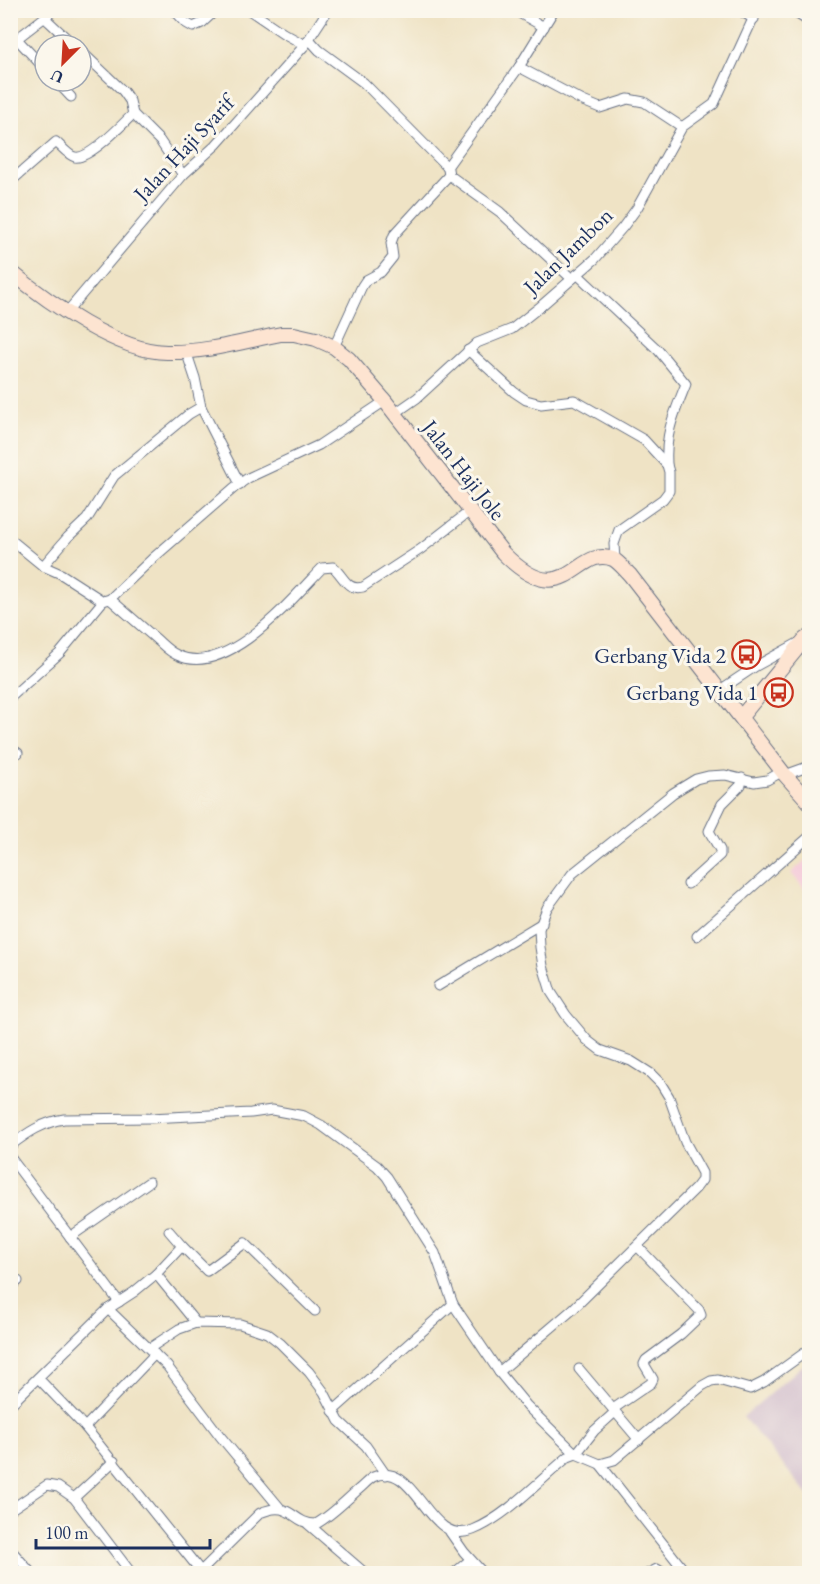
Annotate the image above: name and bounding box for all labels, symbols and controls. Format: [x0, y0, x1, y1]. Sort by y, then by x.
north arrow [33, 33, 93, 93]
text: U [47, 64, 67, 88]
street label: Jalan Haji Syarif [126, 86, 243, 209]
street label: Jalan Jambon [516, 201, 619, 302]
street label: Jalan Haji Jole [415, 412, 512, 526]
bus stop icon: Gerbang Vida 2 [731, 639, 763, 671]
place label: Gerbang Vida 2 [594, 641, 726, 670]
bus stop icon: Gerbang Vida 1 [763, 676, 795, 708]
place label: Gerbang Vida 1 [626, 678, 758, 707]
scale bar [36, 1512, 210, 1550]
text: 100 m [45, 1521, 89, 1544]

